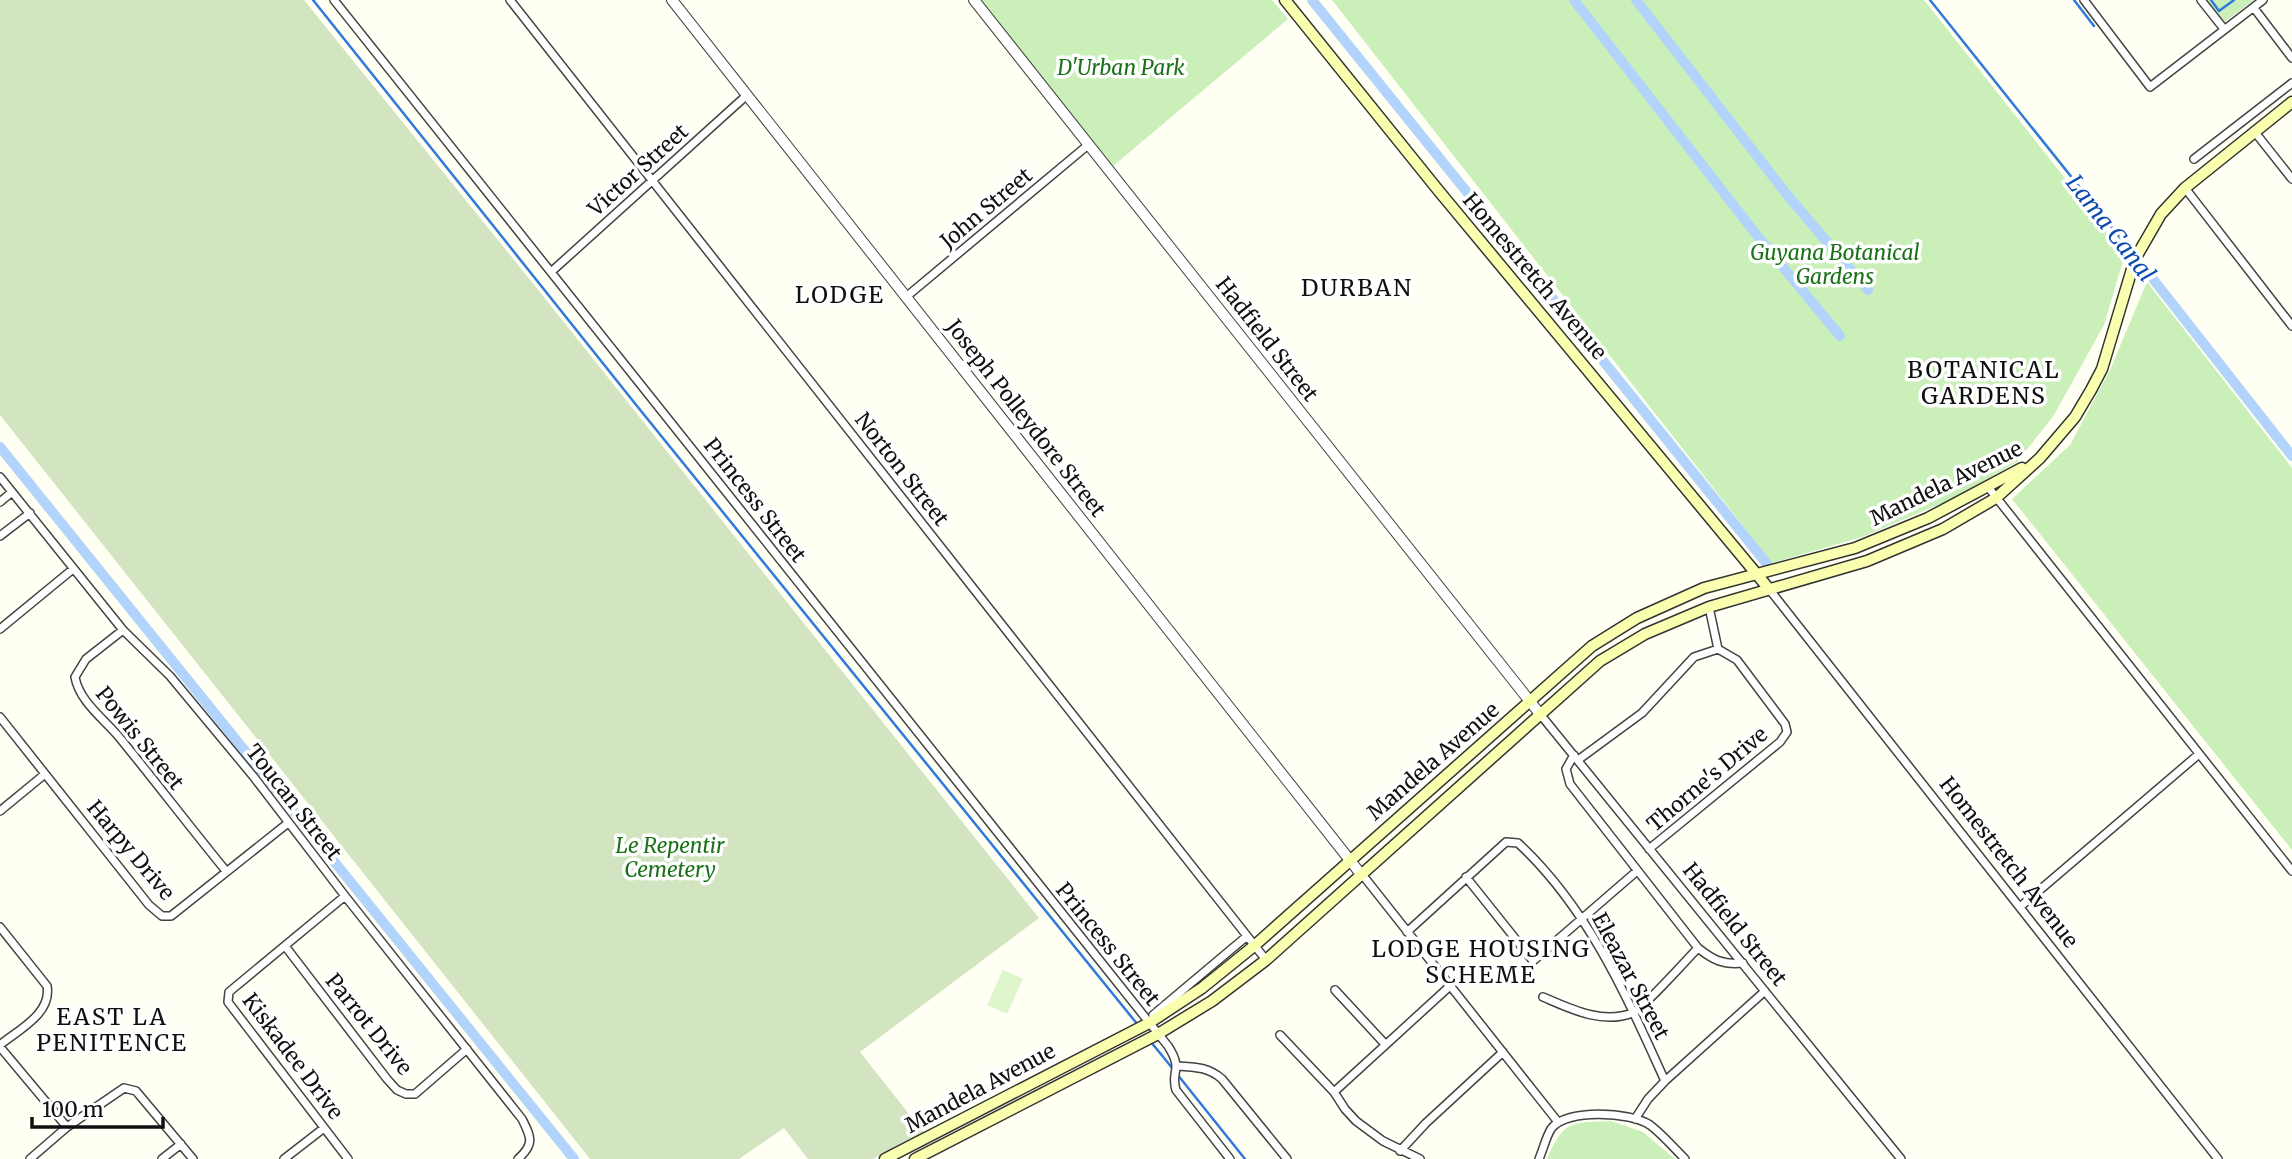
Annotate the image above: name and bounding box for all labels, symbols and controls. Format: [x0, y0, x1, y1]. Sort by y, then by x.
park label: D'Urban Park [1056, 54, 1185, 81]
street label: Victor Street [582, 118, 694, 223]
street label: John Street [934, 162, 1038, 255]
water label: Lama Canal [2060, 169, 2162, 287]
street label: Homestretch Avenue [1457, 187, 1613, 365]
park label: Guyana Botanical Gardens [1750, 239, 1920, 290]
street label: Hadfield Street [1210, 271, 1324, 407]
district label: DURBAN [1301, 273, 1413, 302]
district label: LODGE [795, 280, 885, 309]
street label: Joseph Polleydore Street [940, 313, 1112, 522]
district label: BOTANICAL GARDENS [1907, 355, 2061, 410]
street label: Norton Street [849, 407, 955, 531]
street label: Princess Street [698, 432, 812, 568]
street label: Mandela Avenue [1865, 434, 2027, 532]
street label: Powis Street [90, 681, 190, 795]
street label: Mandela Avenue [1361, 696, 1505, 826]
street label: Thorne's Drive [1641, 721, 1773, 837]
street label: Toucan Street [240, 739, 348, 865]
street label: Homestretch Avenue [1934, 771, 2084, 953]
street label: Harpy Drive [81, 795, 181, 905]
park label: Le Repentir Cemetery [616, 832, 725, 883]
street label: Hadfield Street [1677, 857, 1793, 991]
street label: Princess Street [1050, 877, 1166, 1011]
street label: Eleazar Street [1586, 908, 1676, 1044]
district label: LODGE HOUSING SCHEME [1371, 934, 1591, 989]
street label: Parrot Drive [320, 968, 418, 1080]
street label: Kiskadee Drive [237, 987, 349, 1125]
district label: EAST LA PENITENCE [36, 1002, 188, 1057]
street label: Mandela Avenue [900, 1037, 1060, 1139]
scale bar [32, 1086, 163, 1130]
text: 100 m [42, 1096, 104, 1123]

